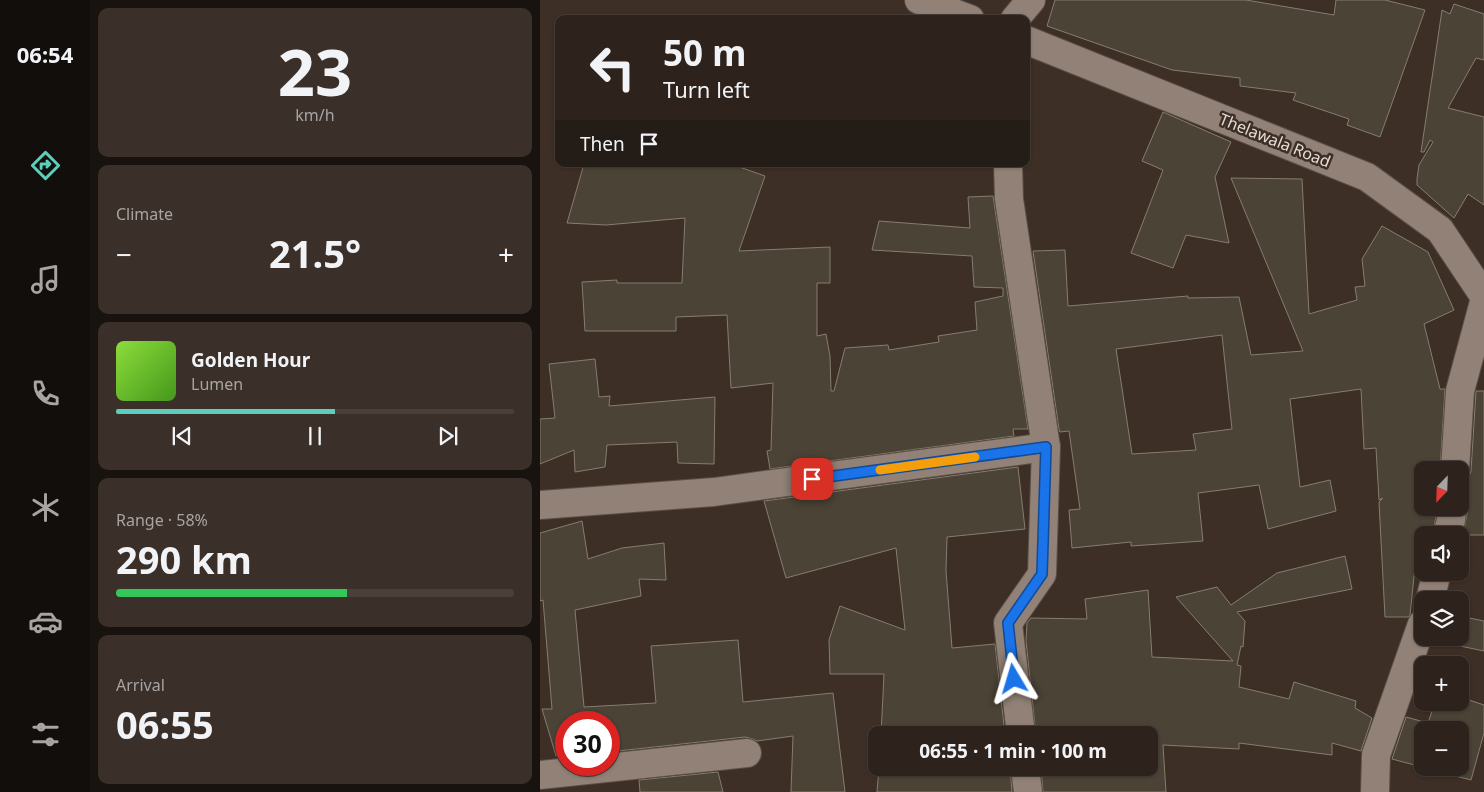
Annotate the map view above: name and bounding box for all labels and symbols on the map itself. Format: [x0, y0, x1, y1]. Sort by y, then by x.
street label: Thelawala Road [1216, 108, 1334, 172]
pin [791, 458, 833, 500]
north arrow [1414, 461, 1469, 516]
position arrow [987, 652, 1039, 704]
speed limit sign: 30 [555, 711, 620, 776]

